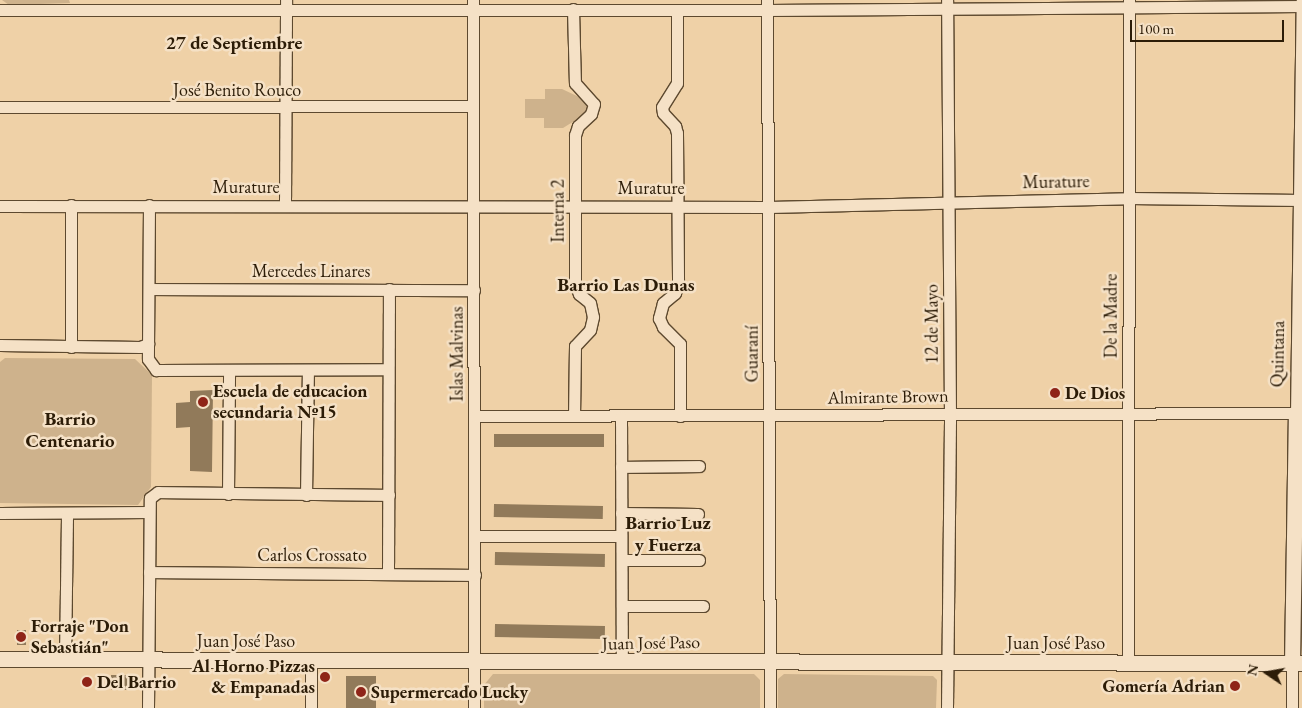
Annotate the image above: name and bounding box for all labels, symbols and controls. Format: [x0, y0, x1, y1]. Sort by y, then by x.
scale bar [1132, 10, 1286, 42]
text: 100 m [1138, 19, 1174, 38]
district label: 27 de Septiembre [166, 32, 302, 54]
street label: José Benito Rouco [173, 79, 301, 101]
street label: Murature [1022, 171, 1090, 193]
street label: Murature [212, 176, 280, 198]
street label: Murature [617, 177, 685, 199]
street label: Interna 2 [547, 179, 569, 243]
street label: Mercedes Linares [252, 260, 370, 282]
district label: Barrio Las Dunas [557, 274, 695, 296]
street label: De la Madre [1100, 274, 1122, 358]
street label: 12 de Mayo [921, 284, 943, 364]
street label: Islas Malvinas [446, 306, 468, 402]
street label: Quintana [1267, 320, 1289, 388]
street label: Guaraní [741, 326, 763, 382]
place label: Escuela de educacion secundaria Nº15 [213, 381, 368, 424]
place label: De Dios [1065, 382, 1125, 404]
street label: Almirante Brown [827, 385, 949, 409]
marker: De Dios [1049, 387, 1061, 399]
marker: Escuela de educacion secundaria Nº15 [197, 396, 209, 408]
district label: Barrio Centenario [26, 408, 114, 452]
district label: Barrio Luz y Fuerza [625, 512, 711, 556]
street label: Carlos Crossato [257, 544, 367, 566]
place label: Forraje "Don Sebastián" [31, 616, 129, 659]
street label: Juan José Paso [197, 630, 295, 652]
marker: Forraje "Don Sebastián" [15, 631, 27, 643]
street label: Juan José Paso [602, 631, 700, 655]
street label: Juan José Paso [1007, 632, 1105, 654]
north arrow [1242, 648, 1292, 698]
place label: Al Horno Pizzas & Empanadas [192, 656, 315, 699]
text: N [1242, 662, 1262, 677]
place label: Del Barrio [97, 671, 176, 693]
marker: Al Horno Pizzas & Empanadas [319, 671, 331, 683]
place label: Gomería Adrian [1103, 675, 1225, 697]
marker: Del Barrio [81, 676, 93, 688]
marker: Gomería Adrian [1229, 680, 1241, 692]
place label: Supermercado Lucky [371, 681, 528, 703]
marker: Supermercado Lucky [355, 686, 367, 698]

